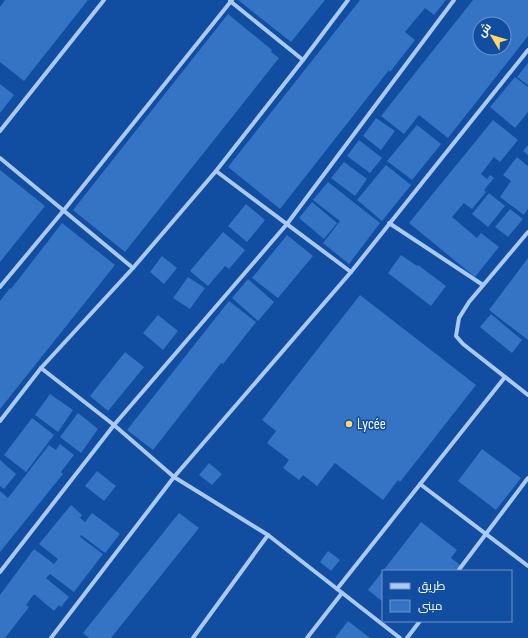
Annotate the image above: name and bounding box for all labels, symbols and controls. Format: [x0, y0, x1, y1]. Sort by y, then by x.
north arrow [472, 16, 512, 56]
text: ش [475, 21, 494, 40]
place label: Lycée [357, 415, 386, 434]
marker: Lycée [344, 419, 354, 429]
legend [382, 570, 512, 622]
text: طريق [418, 579, 446, 594]
text: مبنى [418, 599, 443, 614]

